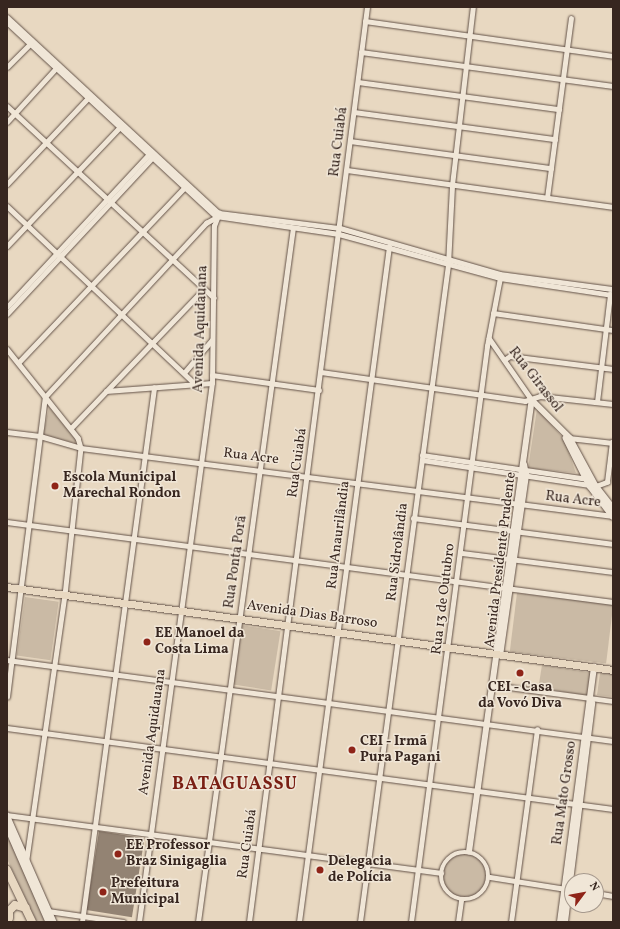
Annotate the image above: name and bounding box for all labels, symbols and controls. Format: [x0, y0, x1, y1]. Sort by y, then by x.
street label: Rua Cuiabá [326, 106, 352, 178]
street label: Avenida Aquidauana [190, 265, 212, 393]
street label: Rua Girassol [504, 344, 566, 416]
street label: Rua Cuiabá [285, 427, 311, 499]
street label: Rua Acre [222, 445, 280, 469]
place label: Escola Municipal Marechal Rondon [63, 470, 181, 502]
street label: Avenida Presidente Prudente [482, 471, 520, 649]
street label: Rua Anaurilândia [324, 480, 354, 590]
marker: Escola Municipal Marechal Rondon [50, 481, 60, 491]
street label: Rua Acre [544, 488, 602, 512]
street label: Rua Sidrolândia [384, 502, 412, 602]
street label: Rua Ponta Porã [221, 514, 251, 610]
street label: Rua 13 de Outubro [429, 542, 459, 656]
street label: Avenida Dias Barroso [246, 598, 378, 632]
place label: EE Manoel da Costa Lima [155, 626, 244, 658]
marker: EE Manoel da Costa Lima [142, 637, 152, 647]
street label: Avenida Aquidauana [136, 668, 170, 796]
marker: CEI - Casa da Vovó Diva [515, 668, 525, 678]
place label: CEI - Casa da Vovó Diva [478, 680, 562, 712]
place label: CEI - Irmã Pura Pagani [360, 734, 441, 766]
street label: Rua Mato Grosso [549, 740, 581, 846]
marker: CEI - Irmã Pura Pagani [347, 745, 357, 755]
district label: BATAGUASSU [172, 774, 298, 796]
street label: Rua Cuiabá [235, 808, 261, 880]
place label: EE Professor Braz Sinigaglia [126, 838, 227, 870]
marker: EE Professor Braz Sinigaglia [113, 849, 123, 859]
place label: Delegacia de Polícia [328, 854, 392, 886]
marker: Delegacia de Polícia [315, 865, 325, 875]
north arrow [564, 873, 604, 913]
place label: Prefeitura Municipal [111, 876, 179, 908]
text: N [585, 880, 602, 894]
marker: Prefeitura Municipal [98, 887, 108, 897]

